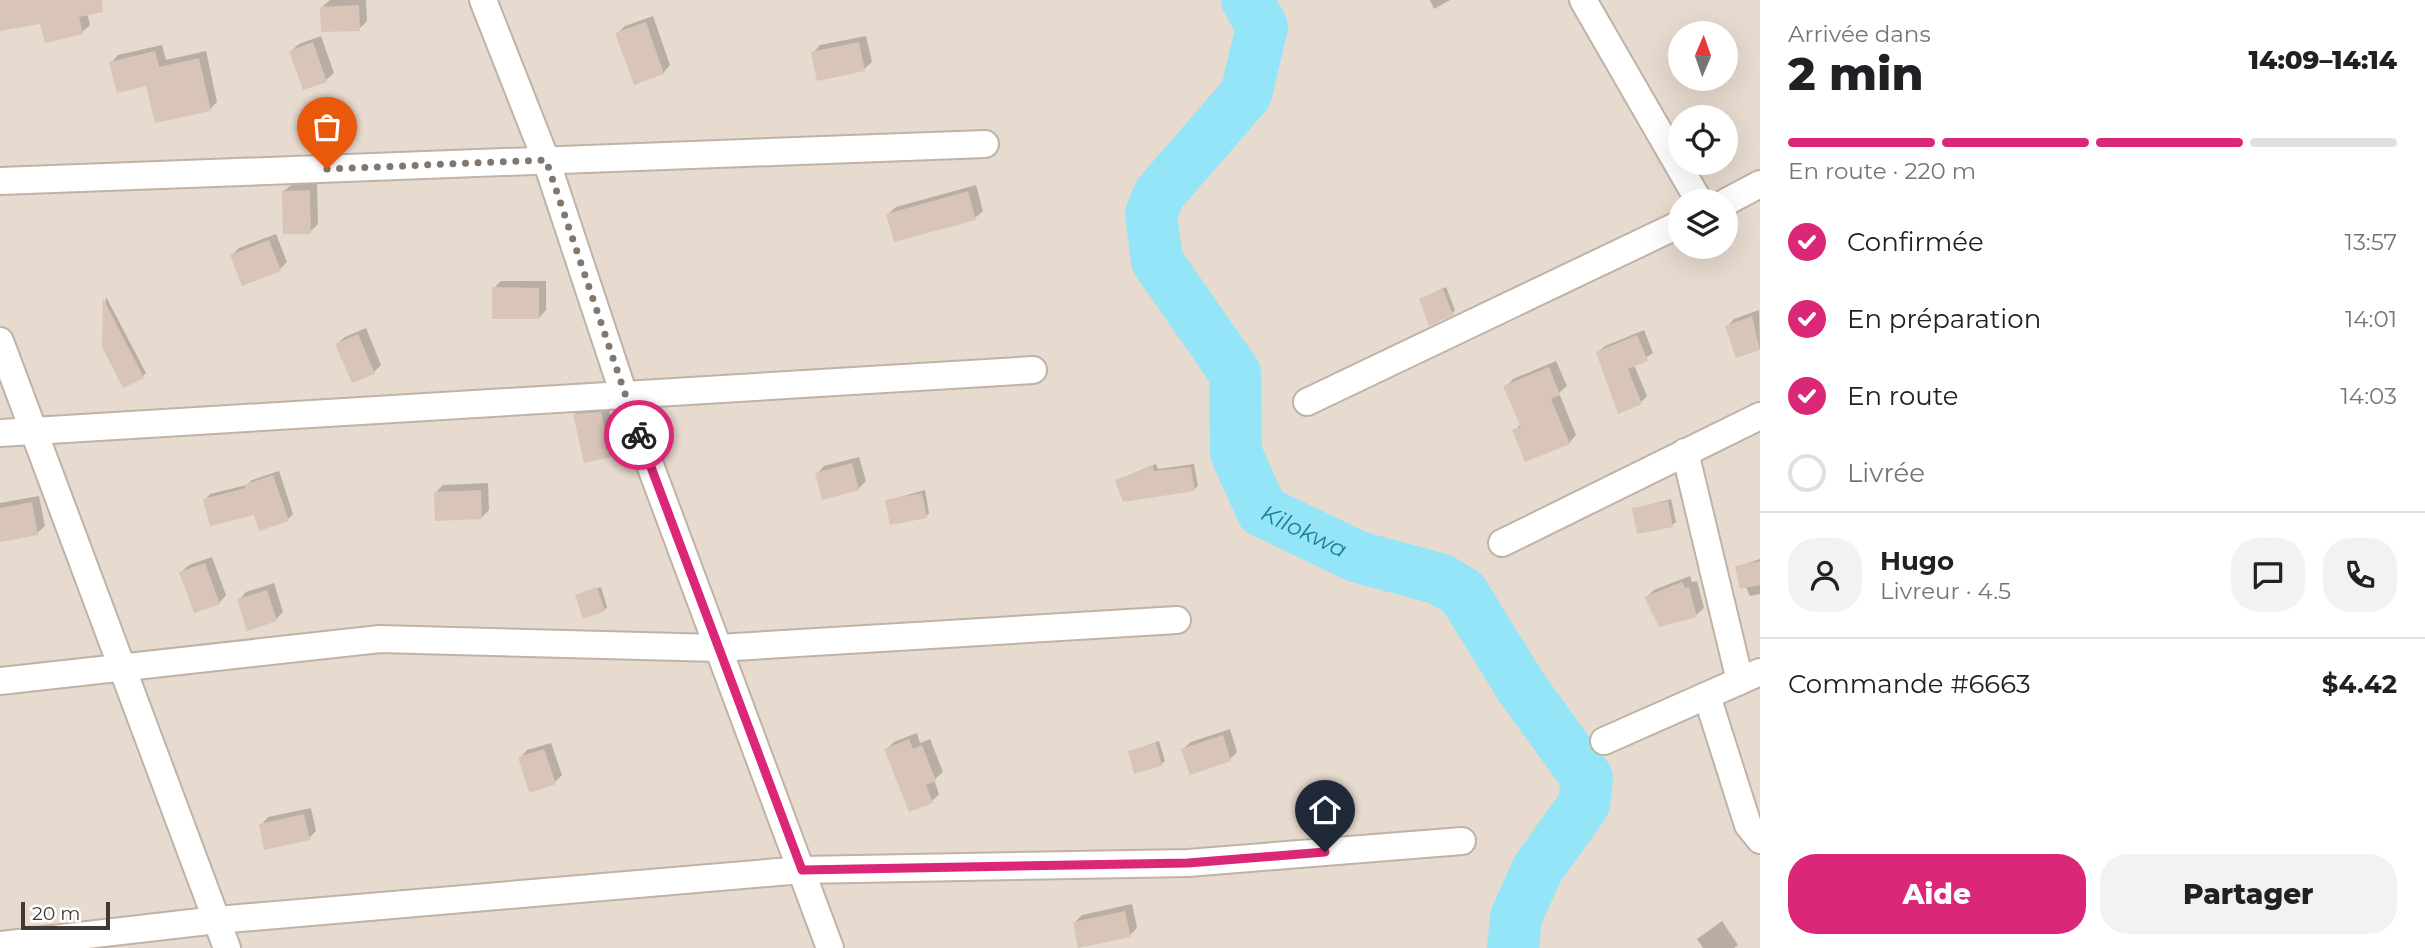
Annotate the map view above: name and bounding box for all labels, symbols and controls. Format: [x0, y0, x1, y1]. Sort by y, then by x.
text: Arrivée dans [1788, 20, 1931, 48]
north arrow [1668, 21, 1738, 91]
map controls [1668, 21, 1738, 259]
text: 14:09–14:14 [2248, 44, 2397, 76]
text: 2 min [1788, 45, 1923, 102]
pin [297, 97, 357, 169]
button: locate [1668, 105, 1738, 175]
icon: bag [308, 108, 346, 146]
text: En route · 220 m [1788, 157, 1976, 185]
button: layers [1668, 189, 1738, 259]
icon: check [1788, 223, 1826, 261]
text: Confirmée [1847, 226, 1984, 258]
text: 13:57 [2345, 228, 2397, 256]
icon: check [1788, 300, 1826, 338]
text: En préparation [1847, 303, 2041, 335]
text: 14:01 [2345, 305, 2397, 333]
icon: check [1788, 377, 1826, 415]
text: En route [1847, 380, 1958, 412]
text: 14:03 [2341, 382, 2397, 410]
courier [604, 400, 674, 470]
icon: bike [620, 416, 658, 454]
text: Livrée [1847, 457, 1925, 489]
water label: Kilokwa [1257, 499, 1352, 564]
button: person [1788, 538, 1862, 612]
button: chat [2231, 538, 2305, 612]
button: phone [2323, 538, 2397, 612]
text: Hugo [1880, 545, 1954, 577]
text: Livreur · 4.5 [1880, 577, 2011, 605]
text: Commande #6663 [1788, 668, 2031, 700]
text: $4.42 [2322, 668, 2397, 700]
pin [1295, 780, 1355, 852]
icon: home [1306, 791, 1344, 829]
button: Aide [1788, 854, 2086, 934]
button: Partager [2100, 854, 2397, 934]
scale bar [21, 899, 110, 931]
text: 20 m [32, 902, 80, 925]

